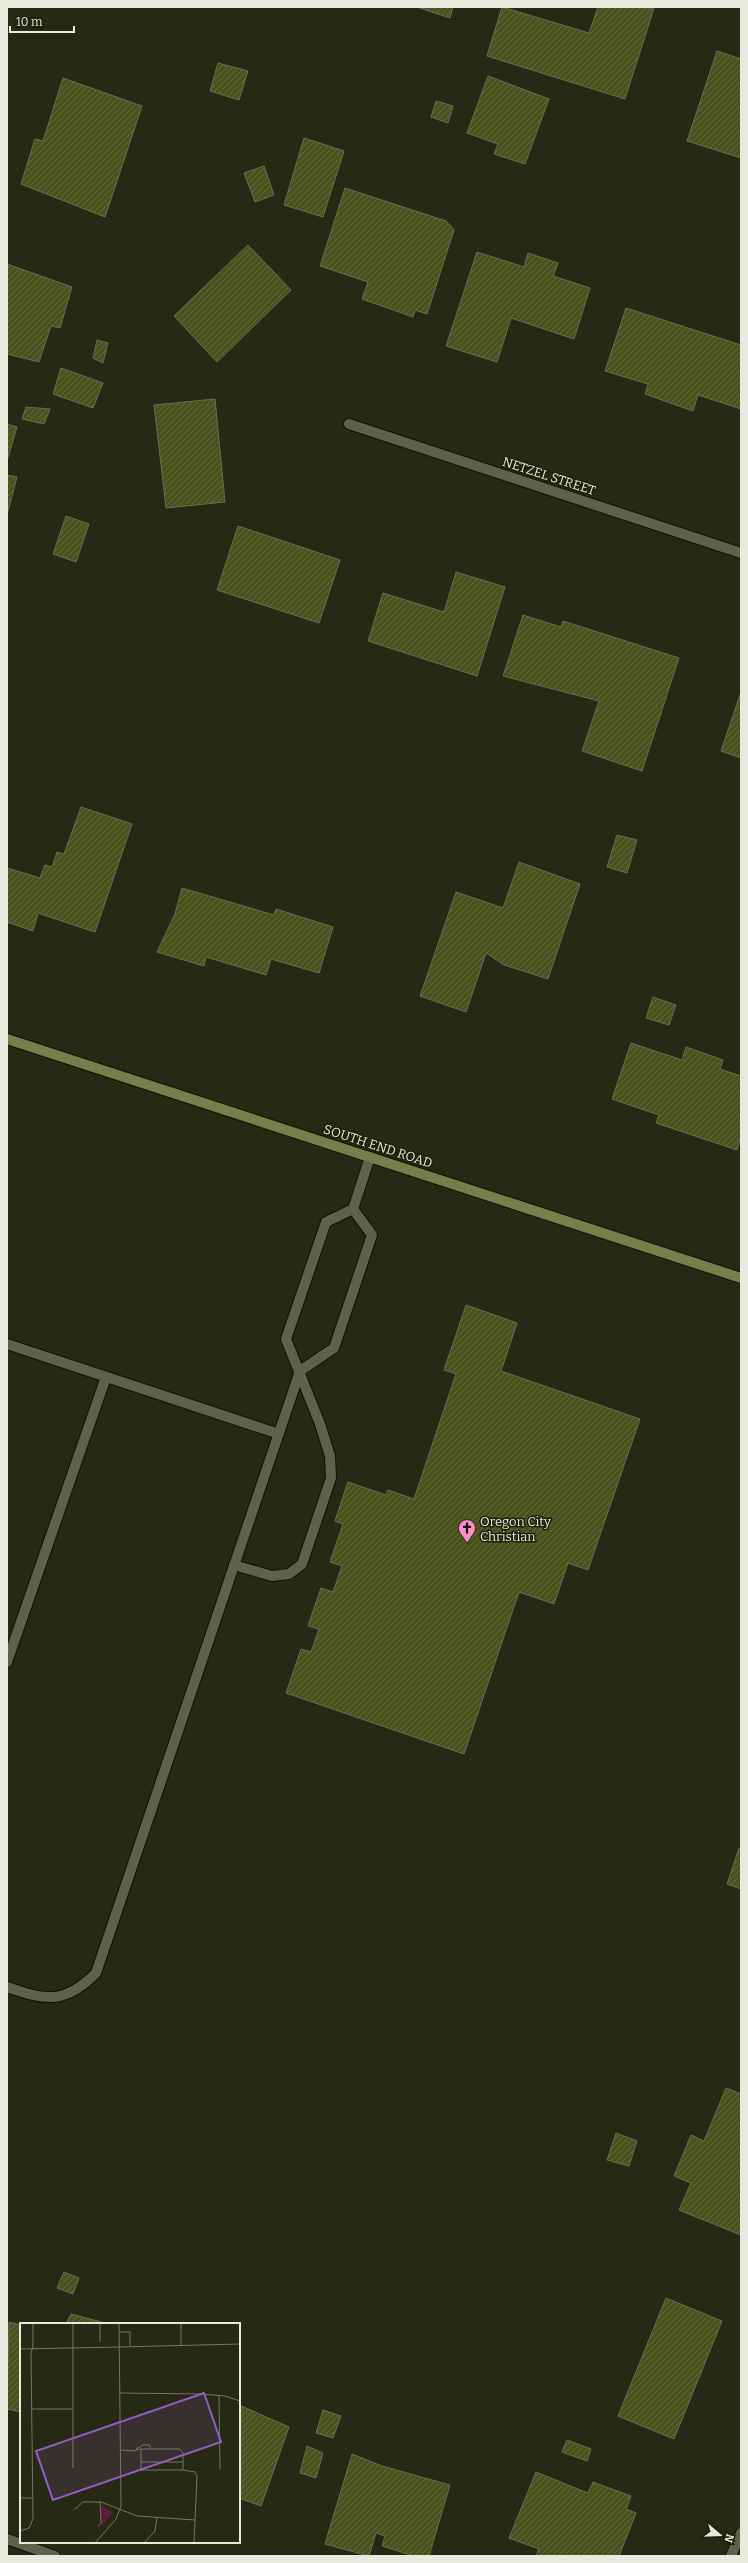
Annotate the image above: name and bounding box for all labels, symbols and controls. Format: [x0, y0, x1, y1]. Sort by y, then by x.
scale bar [10, 8, 74, 34]
text: 10 m [16, 15, 43, 29]
street label: NETZEL STREET [500, 454, 598, 498]
street label: SOUTH END ROAD [322, 1121, 434, 1171]
place label: Oregon City Christian [480, 1514, 551, 1544]
church icon: Oregon City Christian [457, 1518, 477, 1543]
inset map [20, 2323, 240, 2543]
north arrow [700, 2515, 740, 2555]
text: N [721, 2532, 737, 2545]

